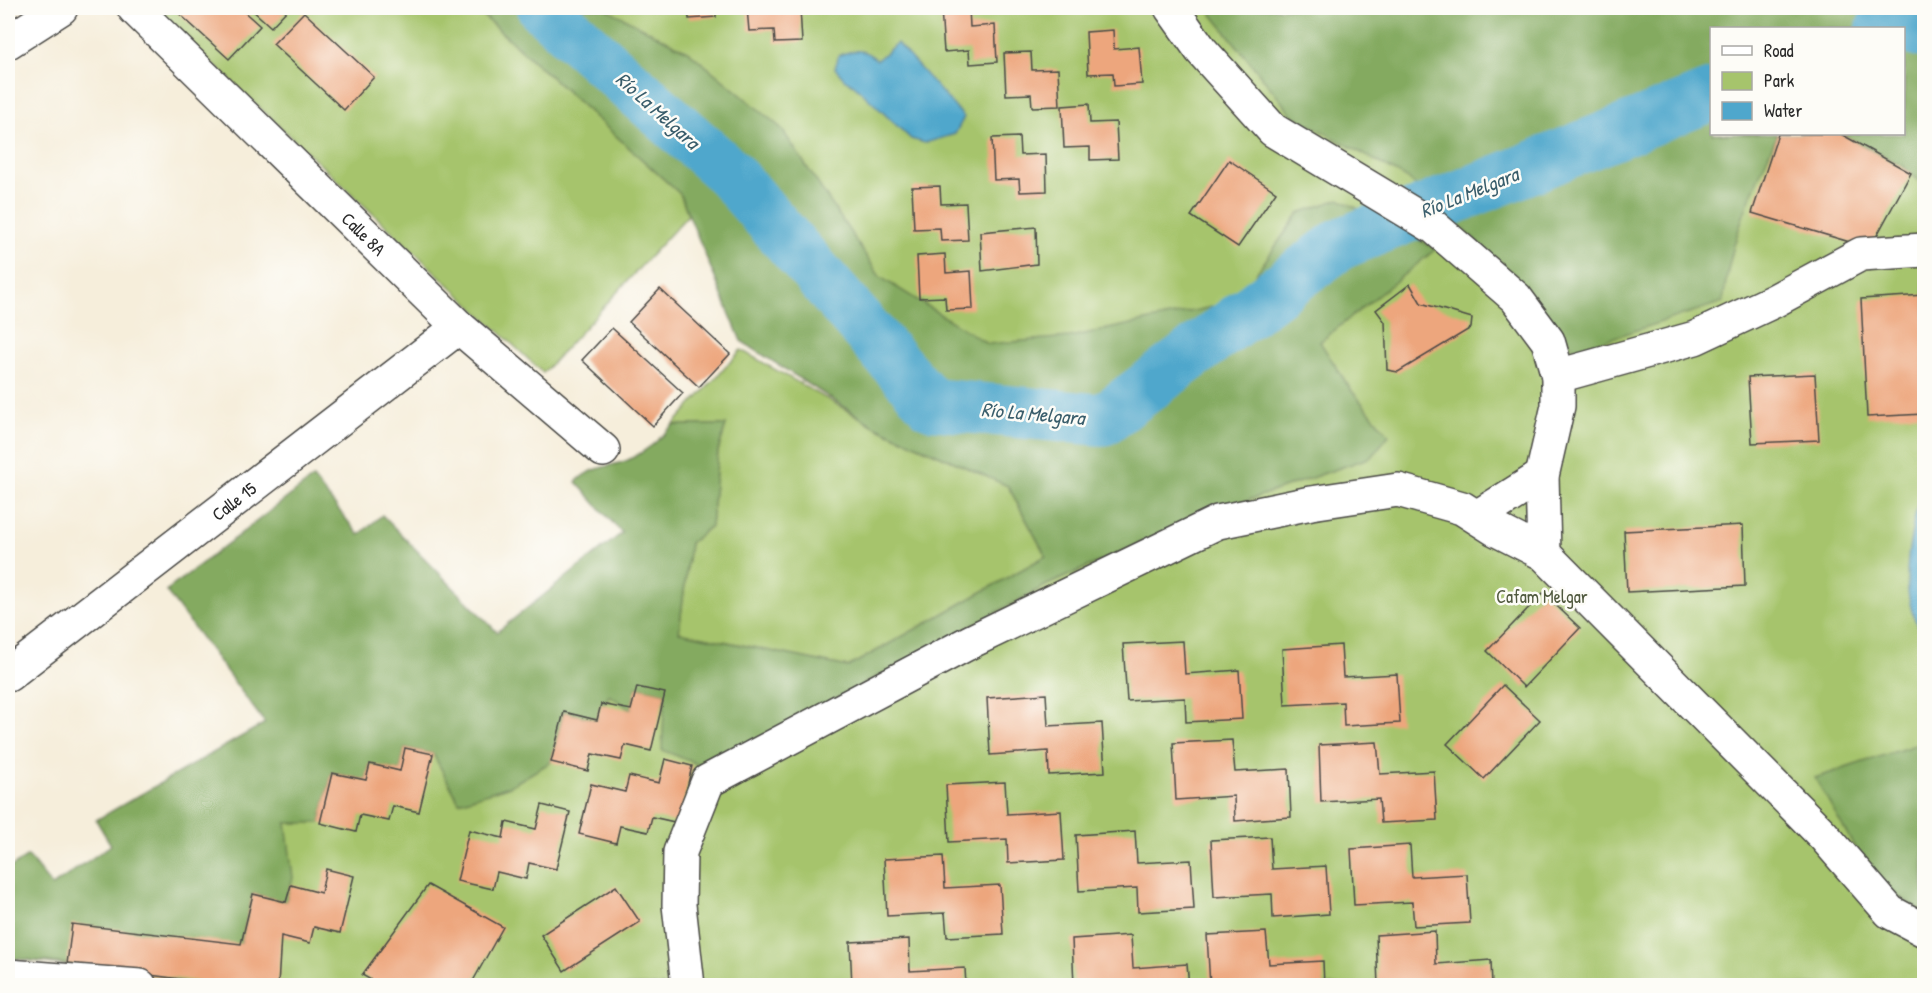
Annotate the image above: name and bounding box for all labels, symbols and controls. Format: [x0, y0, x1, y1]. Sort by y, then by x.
legend [1710, 27, 1905, 135]
text: Road [1764, 38, 1794, 63]
water label: Río La Melgara [610, 65, 707, 157]
text: Park [1764, 68, 1795, 93]
text: Water [1764, 98, 1802, 123]
water label: Río La Melgara [1416, 159, 1524, 225]
street label: Calle 8A [336, 206, 391, 261]
water label: Río La Melgara [980, 395, 1088, 432]
street label: Calle 15 [206, 475, 261, 526]
park label: Cafam Melgar [1496, 584, 1588, 609]

